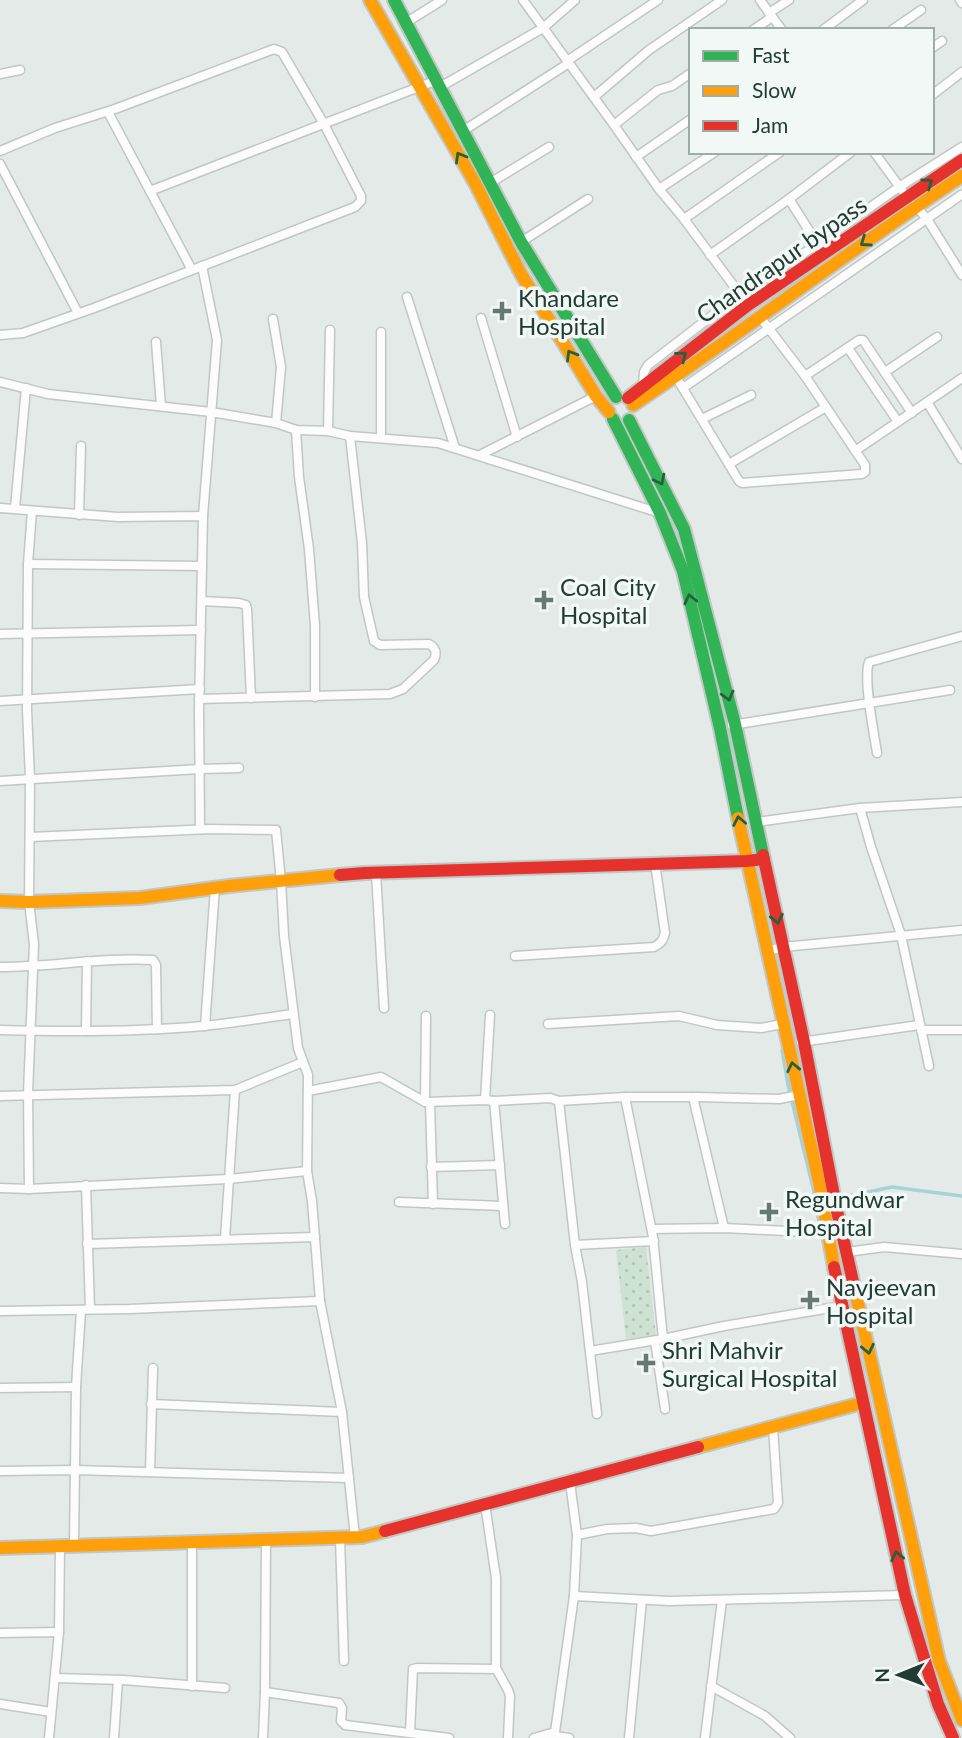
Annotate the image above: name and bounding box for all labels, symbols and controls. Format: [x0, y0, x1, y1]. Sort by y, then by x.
legend [689, 28, 934, 154]
text: Fast [752, 42, 790, 67]
text: Slow [752, 77, 797, 102]
text: Jam [752, 112, 788, 137]
one-way arrow [455, 152, 468, 165]
one-way arrow [920, 179, 933, 191]
street label: Chandrapur bypass [690, 189, 872, 329]
one-way arrow [860, 233, 873, 246]
place label: Khandare Hospital [518, 283, 619, 340]
marker: Khandare Hospital [492, 301, 512, 321]
one-way arrow [567, 350, 580, 363]
one-way arrow [674, 352, 687, 365]
one-way arrow [652, 473, 665, 485]
place label: Coal City Hospital [560, 572, 657, 629]
marker: Coal City Hospital [534, 590, 554, 610]
one-way arrow [683, 593, 698, 605]
one-way arrow [720, 690, 734, 702]
one-way arrow [732, 815, 747, 827]
one-way arrow [769, 913, 783, 925]
one-way arrow [787, 1061, 802, 1073]
place label: Regundwar Hospital [785, 1184, 904, 1241]
marker: Regundwar Hospital [759, 1202, 779, 1222]
place label: Navjeevan Hospital [826, 1272, 936, 1329]
marker: Navjeevan Hospital [800, 1290, 820, 1310]
place label: Shri Mahvir Surgical Hospital [662, 1335, 837, 1392]
one-way arrow [859, 1343, 874, 1355]
marker: Shri Mahvir Surgical Hospital [636, 1353, 656, 1373]
one-way arrow [890, 1550, 905, 1562]
north arrow [864, 1640, 934, 1710]
text: N [870, 1668, 893, 1683]

